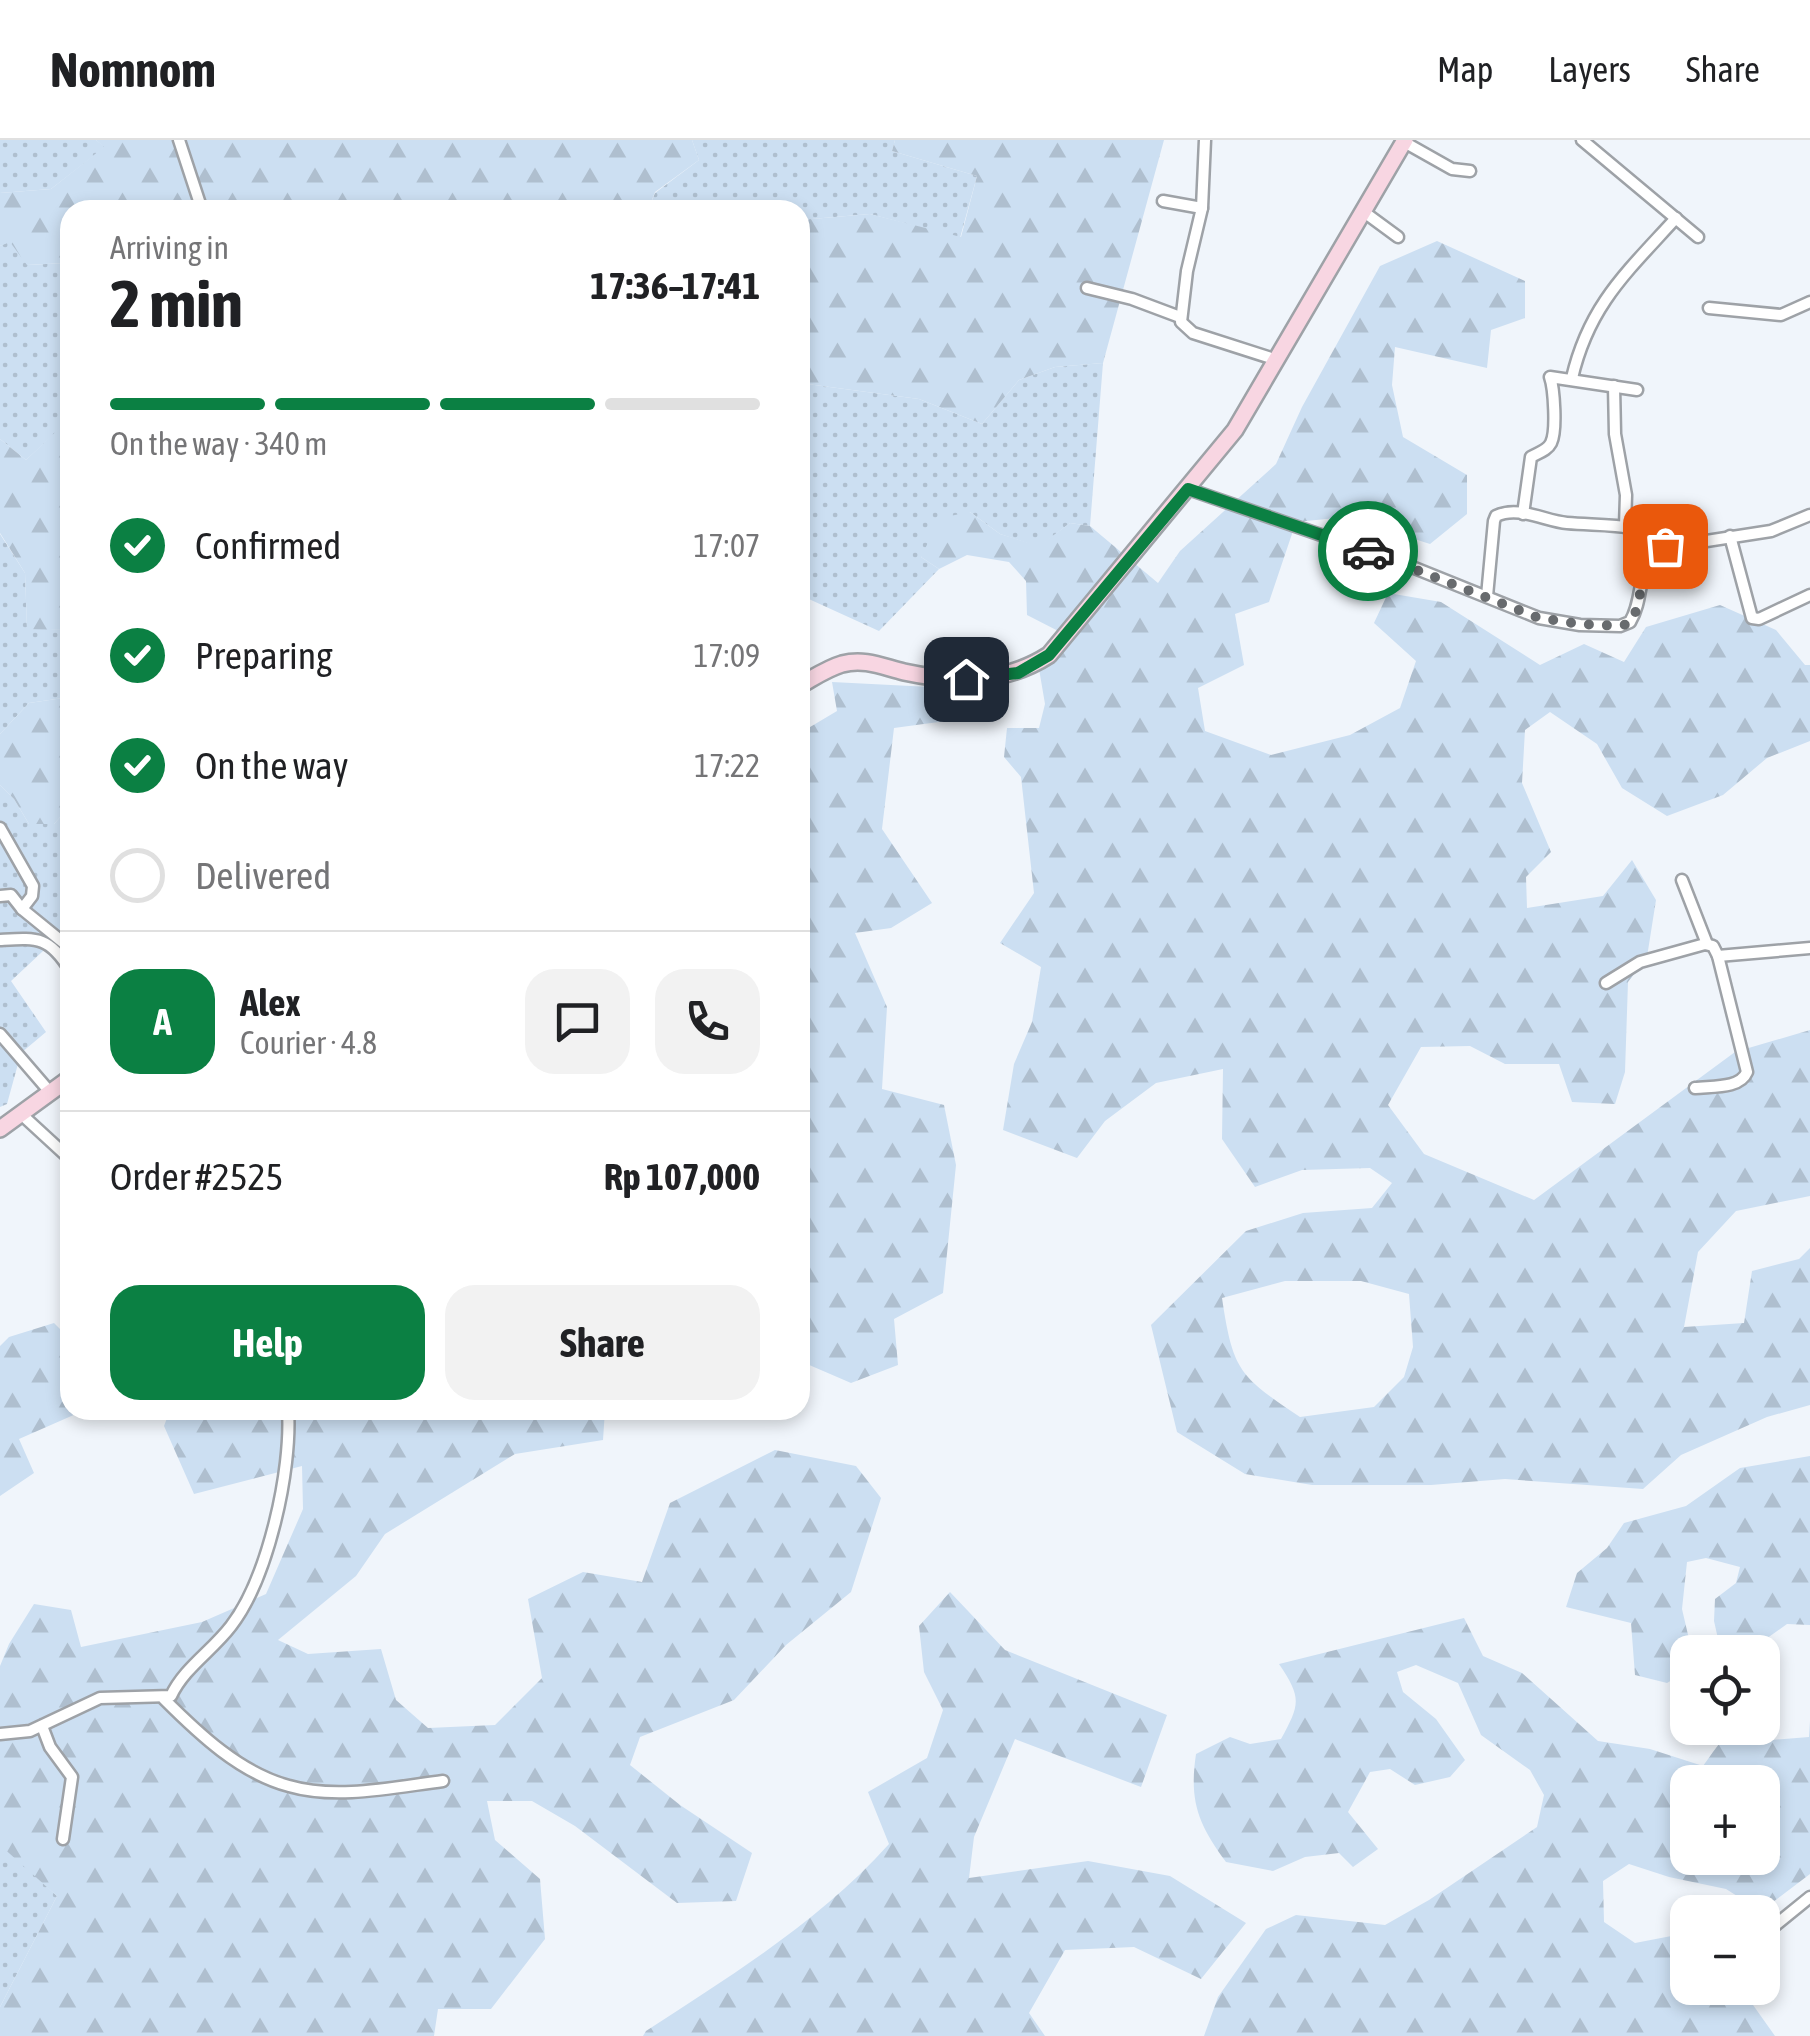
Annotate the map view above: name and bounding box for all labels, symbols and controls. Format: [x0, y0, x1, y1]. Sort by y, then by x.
text: Nomnom [50, 42, 216, 97]
text: Map [1437, 49, 1493, 89]
text: Layers [1548, 49, 1631, 89]
text: Share [1686, 49, 1760, 89]
text: Arriving in [110, 229, 229, 266]
text: 17:36–17:41 [590, 264, 760, 307]
text: 2 min [110, 266, 243, 341]
text: On the way · 340 m [110, 425, 327, 462]
courier [1318, 501, 1418, 601]
pin [1623, 504, 1708, 589]
icon: check [110, 518, 165, 573]
icon: bag [1638, 519, 1693, 574]
text: Confirmed [195, 524, 341, 567]
icon: car [1341, 524, 1396, 579]
text: 17:07 [694, 527, 760, 564]
icon: check [110, 628, 165, 683]
text: Preparing [195, 634, 333, 677]
text: 17:09 [694, 637, 760, 674]
pin [924, 637, 1009, 722]
icon: home [939, 652, 994, 707]
icon: check [110, 738, 165, 793]
text: On the way [195, 744, 348, 787]
text: 17:22 [694, 747, 760, 784]
text: Delivered [195, 854, 331, 897]
button: chat [525, 969, 630, 1074]
button: phone [655, 969, 760, 1074]
text: Alex [240, 981, 301, 1024]
text: A [153, 1000, 172, 1043]
text: Courier · 4.8 [240, 1024, 377, 1061]
text: Order #2525 [110, 1155, 283, 1198]
text: Rp 107,000 [604, 1155, 760, 1198]
button: Help [110, 1285, 425, 1400]
button: Share [445, 1285, 760, 1400]
map controls [1670, 1635, 1780, 2005]
button: locate [1670, 1635, 1780, 1745]
button: + [1670, 1765, 1780, 1875]
button: − [1670, 1895, 1780, 2005]

